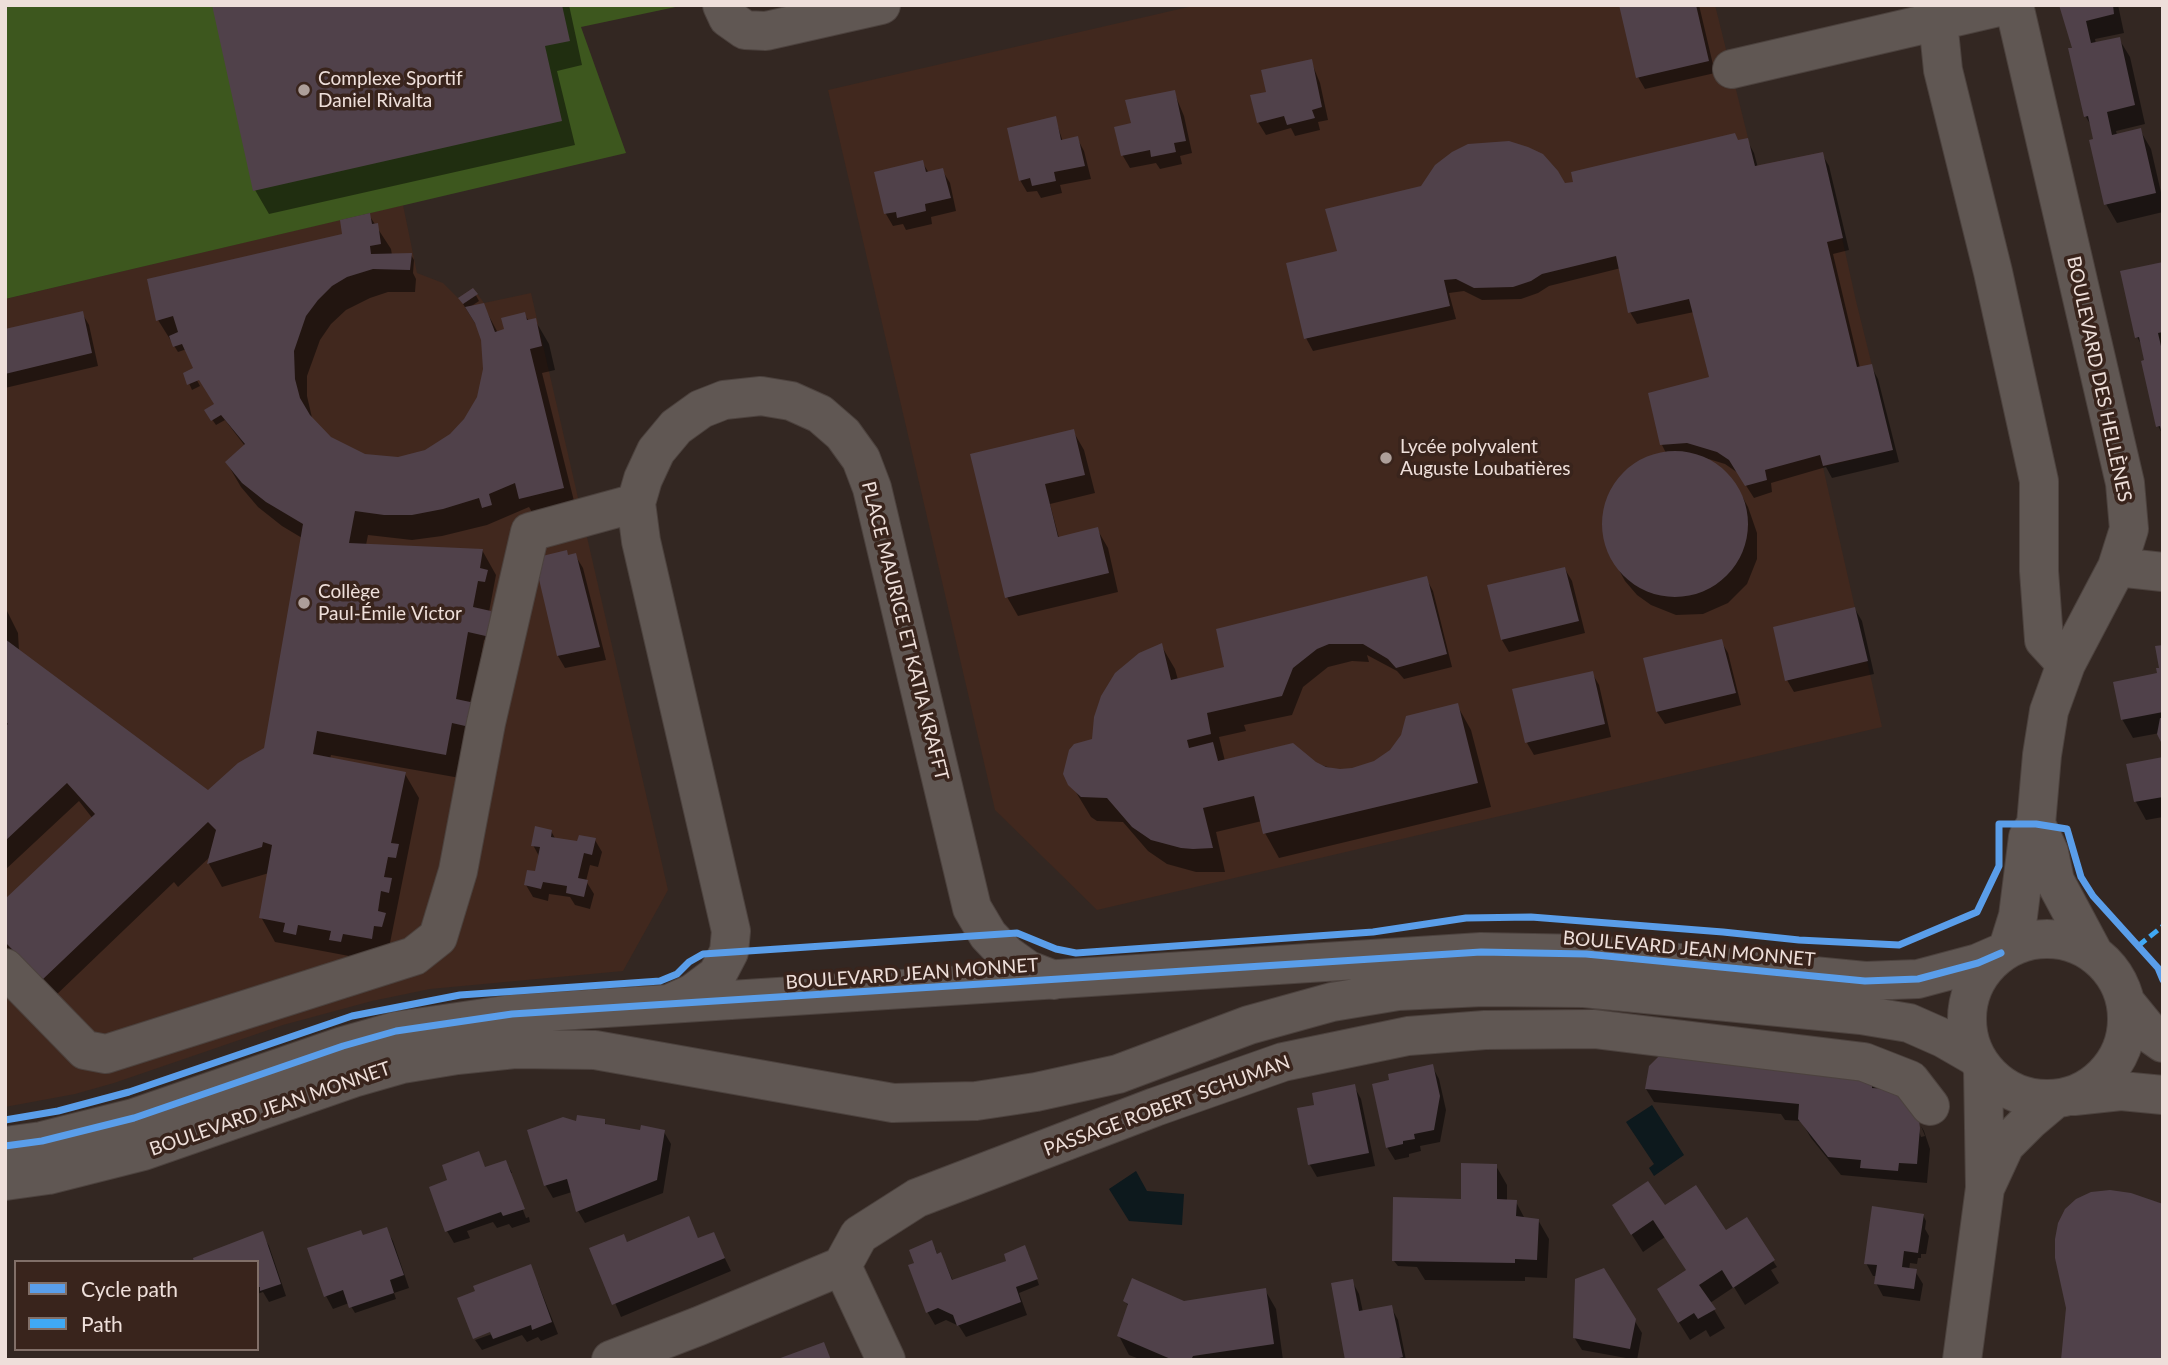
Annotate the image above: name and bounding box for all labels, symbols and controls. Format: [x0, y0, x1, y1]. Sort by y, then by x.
place label: Complexe Sportif Daniel Rivalta [318, 68, 463, 112]
marker: Complexe Sportif Daniel Rivalta [296, 82, 312, 98]
street label: BOULEVARD DES HELLÈNES [2062, 254, 2136, 504]
place label: Lycée polyvalent Auguste Loubatières [1400, 436, 1570, 480]
marker: Lycée polyvalent Auguste Loubatières [1378, 450, 1394, 466]
street label: PLACE MAURICE ET KATIA KRAFFT [857, 479, 953, 783]
place label: Collège Paul-Émile Victor [318, 581, 462, 625]
marker: Collège Paul-Émile Victor [296, 595, 312, 611]
street label: BOULEVARD JEAN MONNET [1562, 927, 1816, 971]
street label: BOULEVARD JEAN MONNET [785, 954, 1039, 994]
street label: PASSAGE ROBERT SCHUMAN [1041, 1051, 1293, 1161]
street label: BOULEVARD JEAN MONNET [146, 1057, 394, 1161]
legend [14, 1260, 259, 1351]
text: Cycle path [81, 1276, 178, 1301]
text: Path [81, 1311, 123, 1336]

